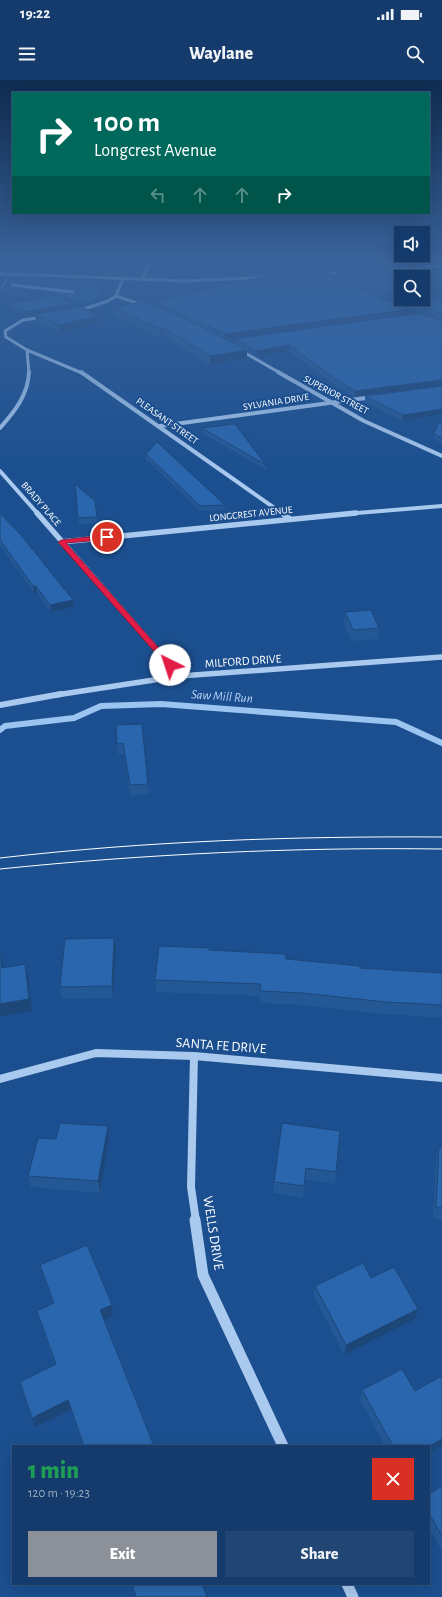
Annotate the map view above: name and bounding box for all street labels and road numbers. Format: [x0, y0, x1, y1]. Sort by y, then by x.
street label: SUPERIOR STREET [302, 374, 370, 416]
street label: SYLVANIA DRIVE [242, 392, 310, 412]
street label: PLEASANT STREET [134, 396, 200, 446]
street label: BRADY PLACE [19, 480, 63, 528]
street label: LONGCREST AVENUE [209, 505, 293, 523]
street label: MILFORD DRIVE [204, 652, 282, 670]
street label: SANTA FE DRIVE [175, 1036, 267, 1056]
street label: WELLS DRIVE [200, 1195, 226, 1271]

